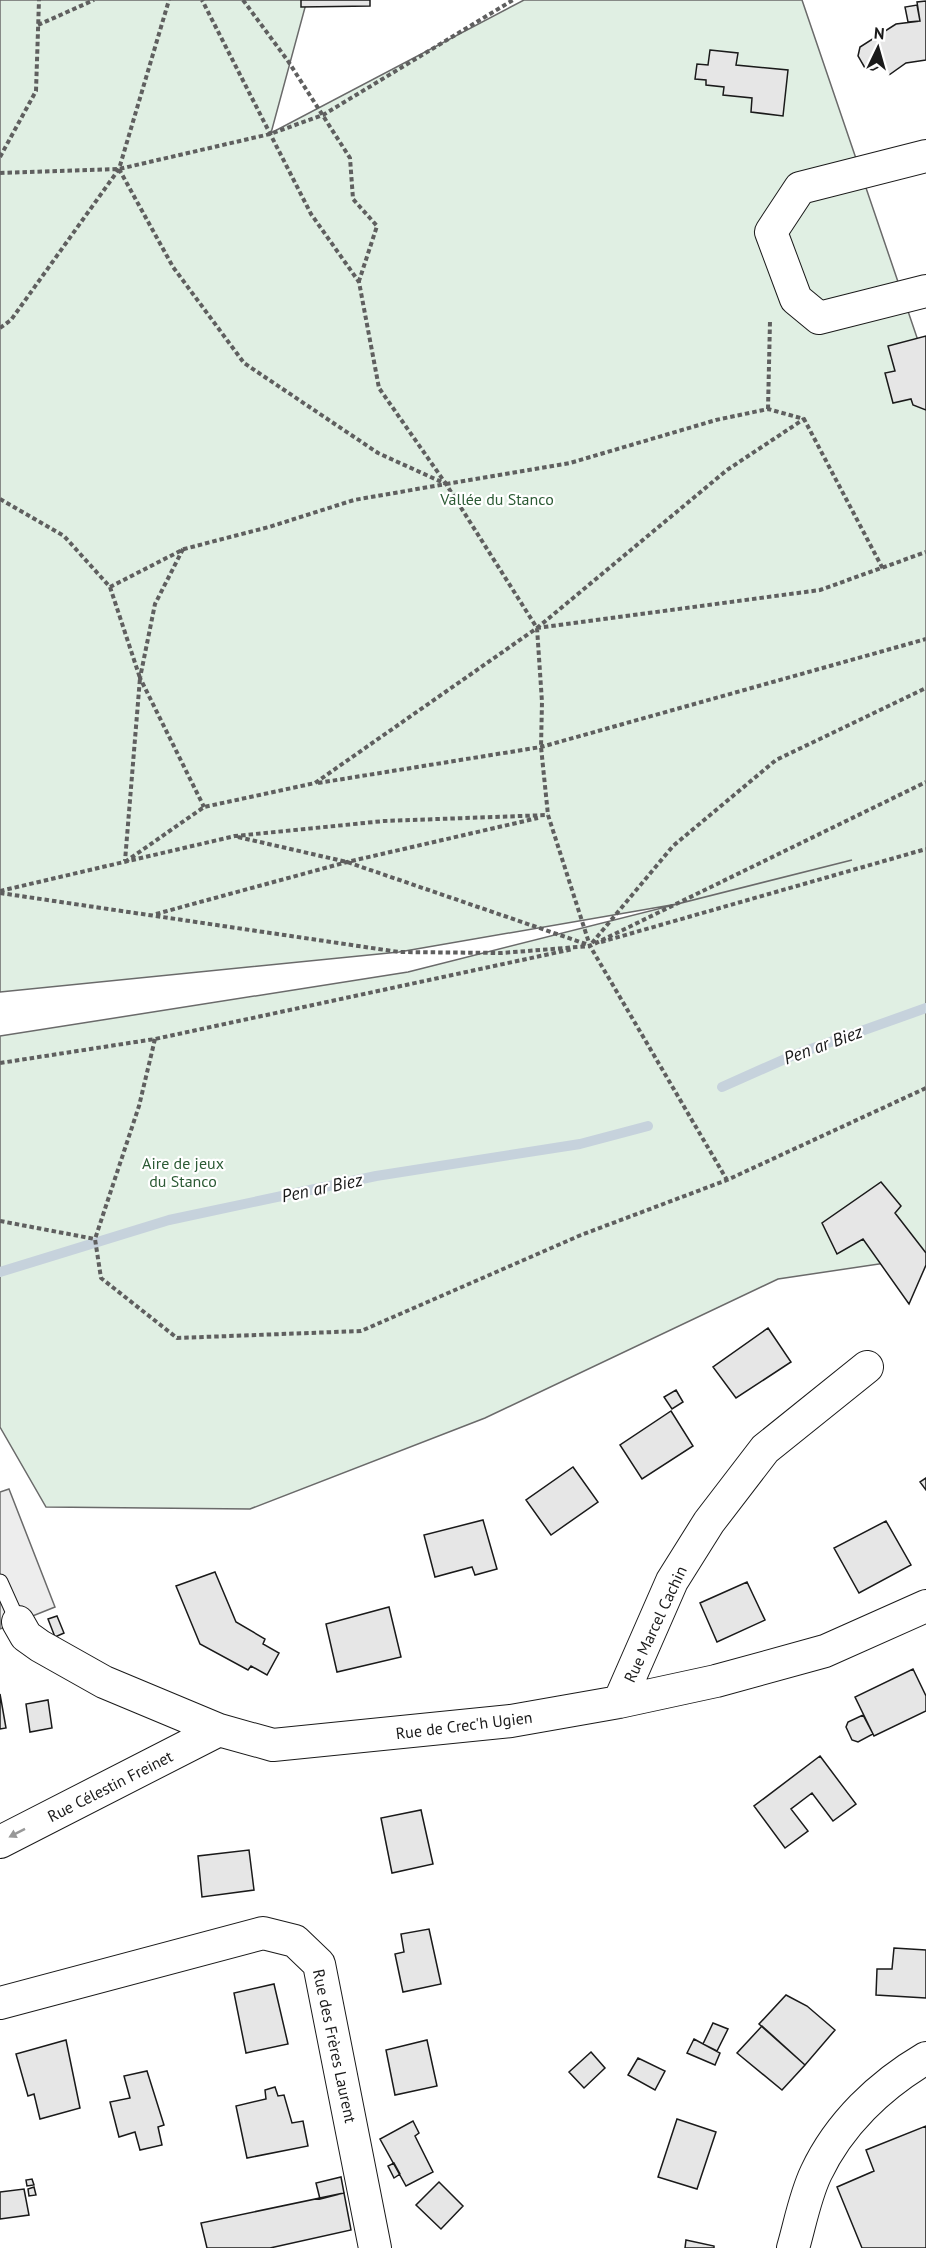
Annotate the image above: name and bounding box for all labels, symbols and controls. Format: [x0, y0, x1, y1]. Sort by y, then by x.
north arrow [848, 18, 908, 78]
text: N [873, 23, 885, 43]
park label: Vallée du Stanco [439, 489, 554, 509]
water label: Pen ar Biez [780, 1020, 866, 1069]
park label: Aire de jeux du Stanco [142, 1153, 224, 1191]
water label: Pen ar Biez [279, 1168, 365, 1207]
street label: Rue Marcel Cachin [619, 1563, 691, 1685]
street label: Rue de Crec'h Ugien [395, 1707, 533, 1743]
street label: Rue Célestin Freinet [44, 1746, 176, 1826]
one-way arrow [9, 1828, 26, 1838]
street label: Rue des Frères Laurent [309, 1967, 361, 2125]

